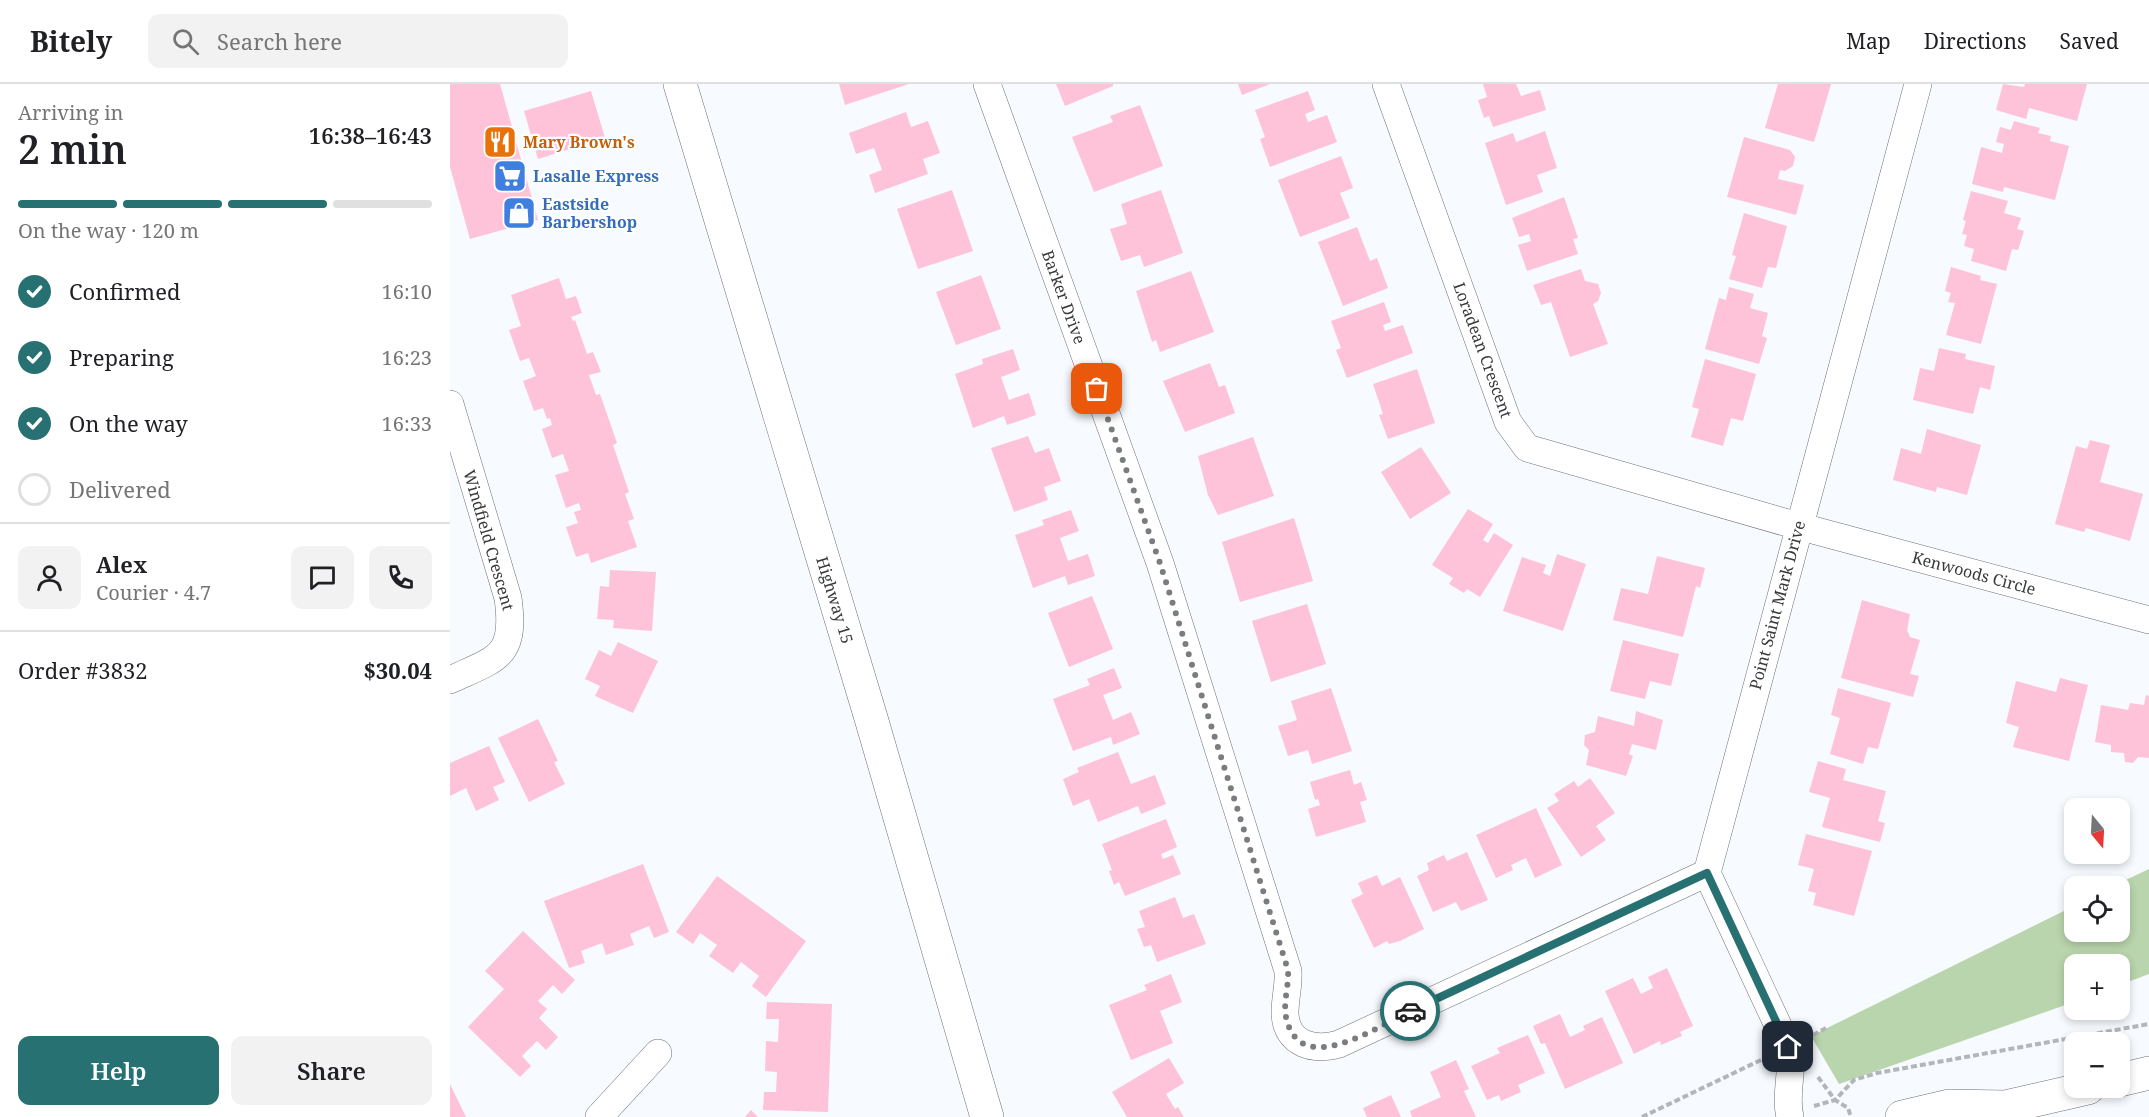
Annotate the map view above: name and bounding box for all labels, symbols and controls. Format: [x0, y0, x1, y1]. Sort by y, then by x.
search box [148, 14, 568, 68]
text: Bitely [30, 22, 112, 60]
icon: search [169, 25, 202, 58]
text: Search here [217, 26, 342, 56]
text: Map [1846, 27, 1891, 55]
text: Directions [1924, 27, 2026, 55]
text: Saved [2059, 27, 2119, 55]
text: Arriving in [18, 99, 123, 126]
text: 16:38–16:43 [309, 120, 432, 150]
text: 2 min [18, 122, 127, 175]
restaurant icon: Mary Brown's [482, 124, 518, 160]
place label: Mary Brown's [523, 131, 635, 153]
supermarket icon: Lasalle Express [492, 158, 528, 194]
place label: Lasalle Express [533, 165, 659, 187]
place label: Eastside Barbershop [542, 193, 637, 233]
shop icon: Eastside Barbershop [501, 195, 537, 231]
text: On the way · 120 m [18, 217, 199, 244]
street label: Barker Drive [1037, 247, 1091, 347]
icon: check [18, 275, 51, 308]
text: Confirmed [69, 276, 180, 306]
text: 16:10 [382, 278, 432, 305]
street label: Loradean Crescent [1448, 279, 1518, 421]
icon: check [18, 341, 51, 374]
text: Preparing [69, 342, 174, 372]
text: 16:23 [382, 344, 432, 371]
pin [1071, 363, 1122, 414]
icon: bag [1080, 372, 1113, 405]
icon: check [18, 407, 51, 440]
text: On the way [69, 408, 188, 438]
text: 16:33 [382, 410, 432, 437]
street label: Windfield Crescent [458, 467, 520, 613]
text: Delivered [69, 474, 171, 504]
street label: Point Saint Mark Drive [1744, 518, 1810, 692]
button: person [18, 546, 81, 609]
button: chat [291, 546, 354, 609]
button: phone [369, 546, 432, 609]
street label: Kenwoods Circle [1910, 546, 2038, 600]
text: Alex [96, 549, 147, 579]
street label: Highway 15 [811, 554, 859, 646]
text: Courier · 4.7 [96, 579, 211, 606]
text: Order #3832 [18, 655, 148, 685]
text: $30.04 [363, 655, 432, 685]
north arrow [2064, 798, 2130, 864]
map controls [2064, 798, 2130, 1098]
button: locate [2064, 876, 2130, 942]
button: + [2064, 954, 2130, 1020]
courier [1380, 981, 1440, 1041]
icon: car [1394, 995, 1427, 1028]
pin [1762, 1021, 1813, 1072]
icon: home [1771, 1030, 1804, 1063]
button: − [2064, 1032, 2130, 1098]
button: Help [18, 1036, 219, 1105]
button: Share [231, 1036, 432, 1105]

